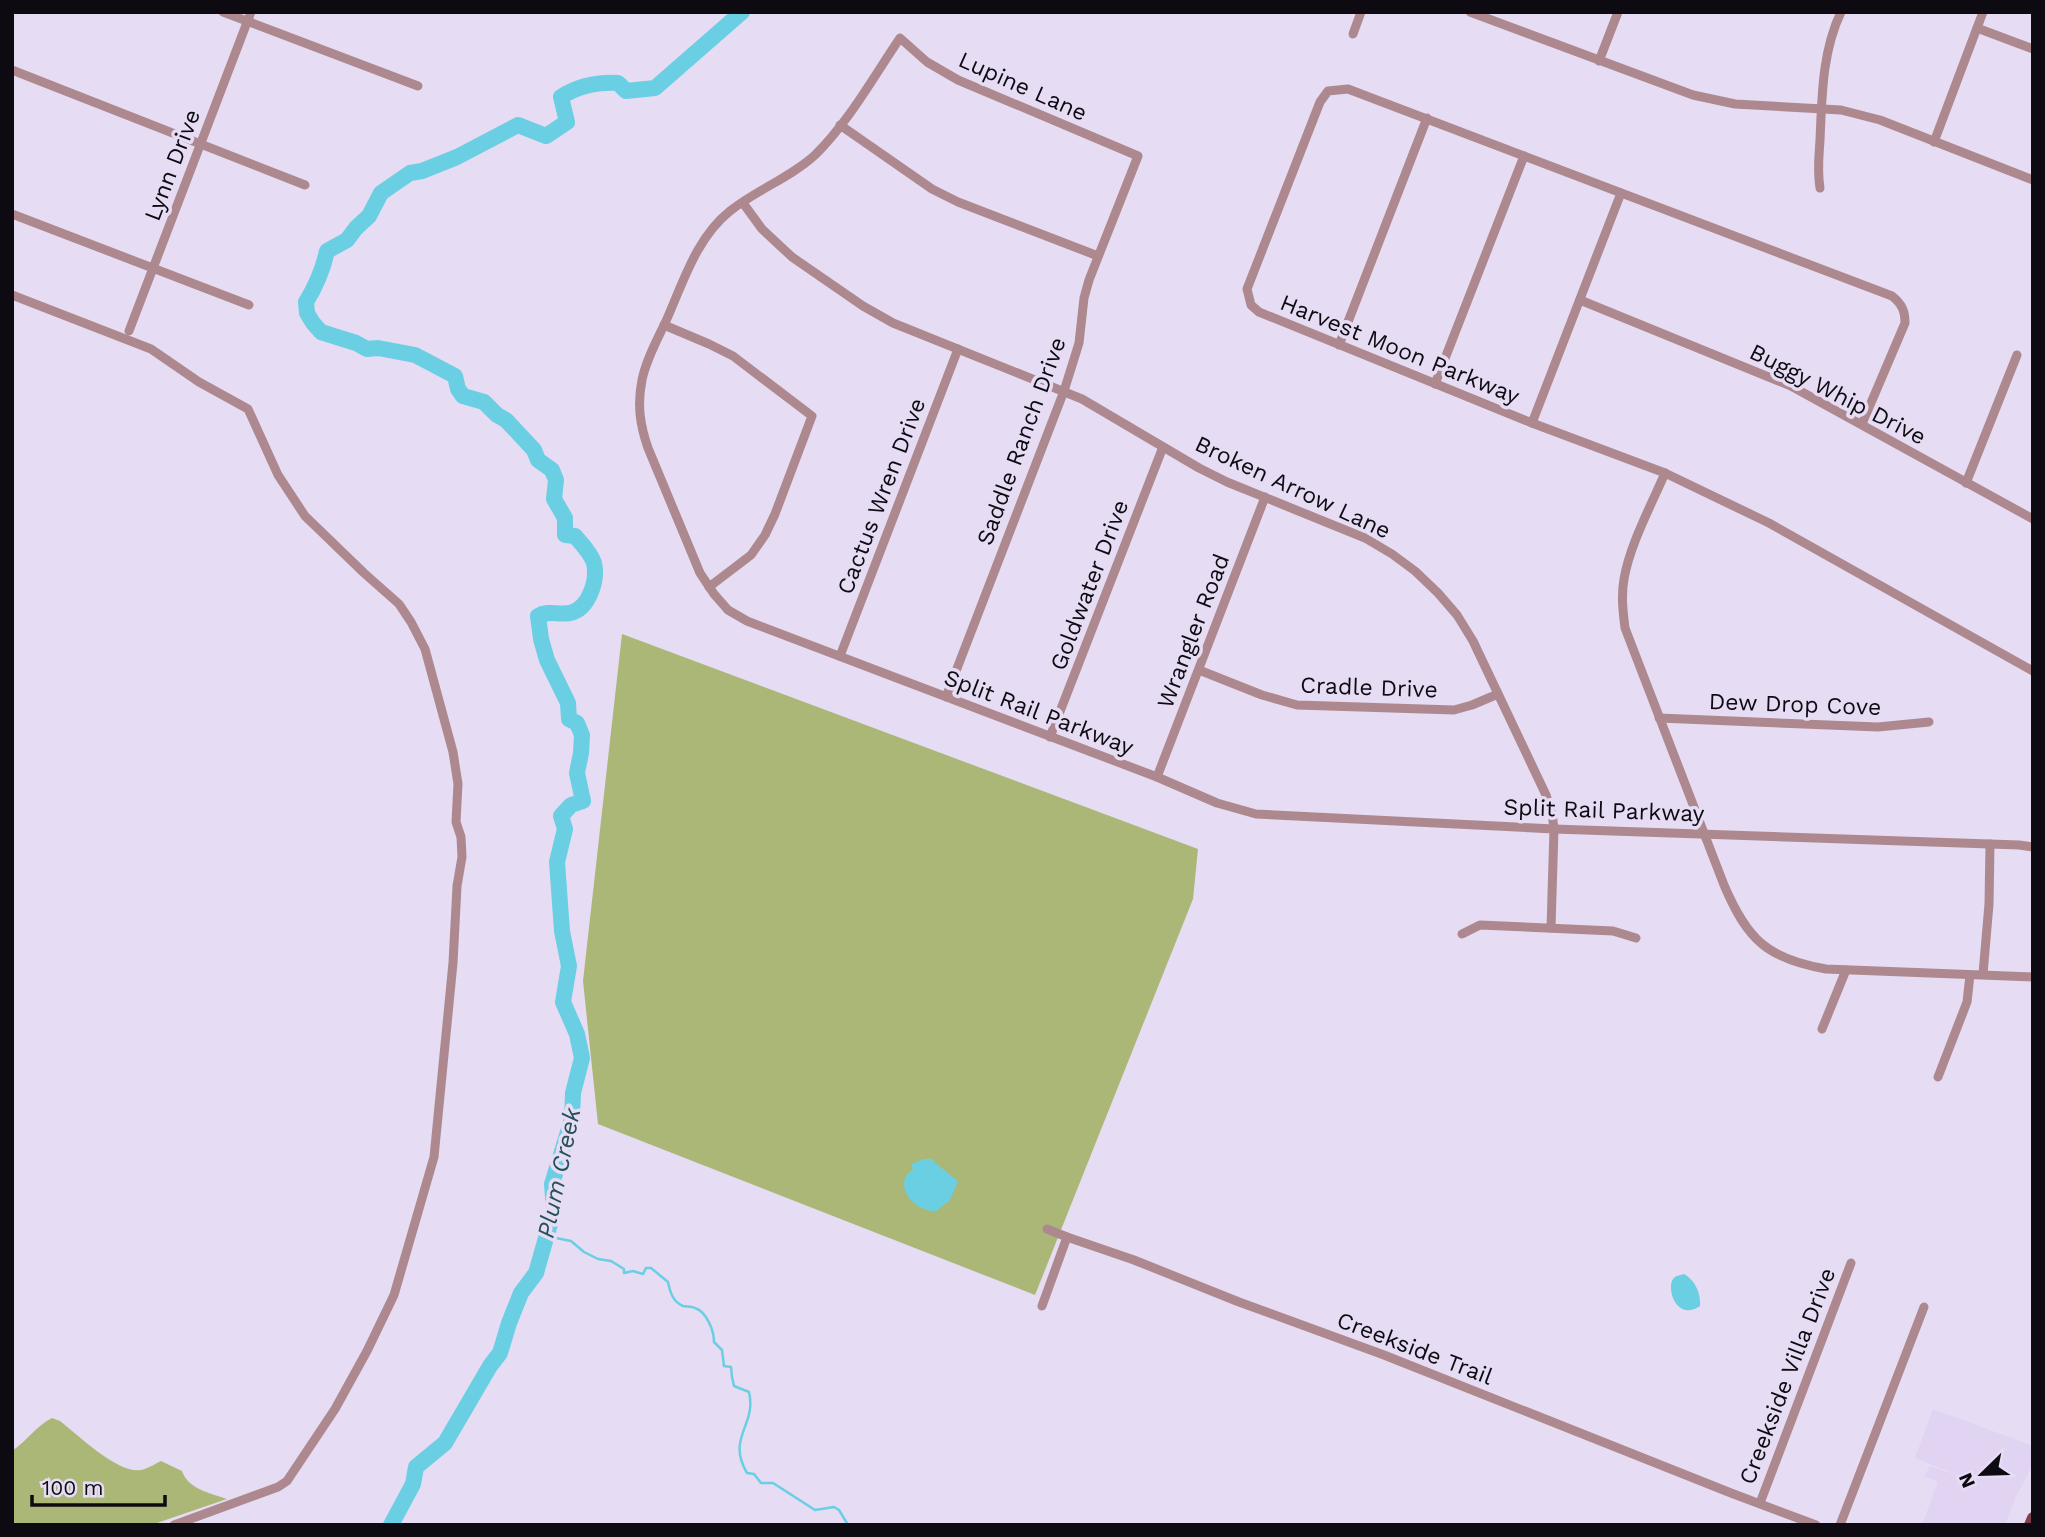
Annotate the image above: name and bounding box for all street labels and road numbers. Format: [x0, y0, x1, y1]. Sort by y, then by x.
street label: Lupine Lane [954, 46, 1091, 127]
street label: Lynn Drive [139, 106, 206, 225]
street label: Harvest Moon Parkway [1276, 289, 1524, 410]
street label: Saddle Ranch Drive [971, 334, 1072, 549]
street label: Buggy Whip Drive [1745, 338, 1930, 451]
street label: Cactus Wren Drive [832, 394, 931, 598]
street label: Broken Arrow Lane [1191, 430, 1395, 545]
street label: Goldwater Drive [1045, 496, 1134, 674]
street label: Wrangler Road [1152, 550, 1235, 712]
street label: Split Rail Parkway [940, 664, 1138, 761]
street label: Cradle Drive [1300, 672, 1438, 703]
street label: Dew Drop Cove [1708, 688, 1882, 721]
street label: Split Rail Parkway [1503, 794, 1705, 828]
street label: Creekside Villa Drive [1734, 1264, 1841, 1488]
street label: Creekside Trail [1333, 1306, 1497, 1391]

